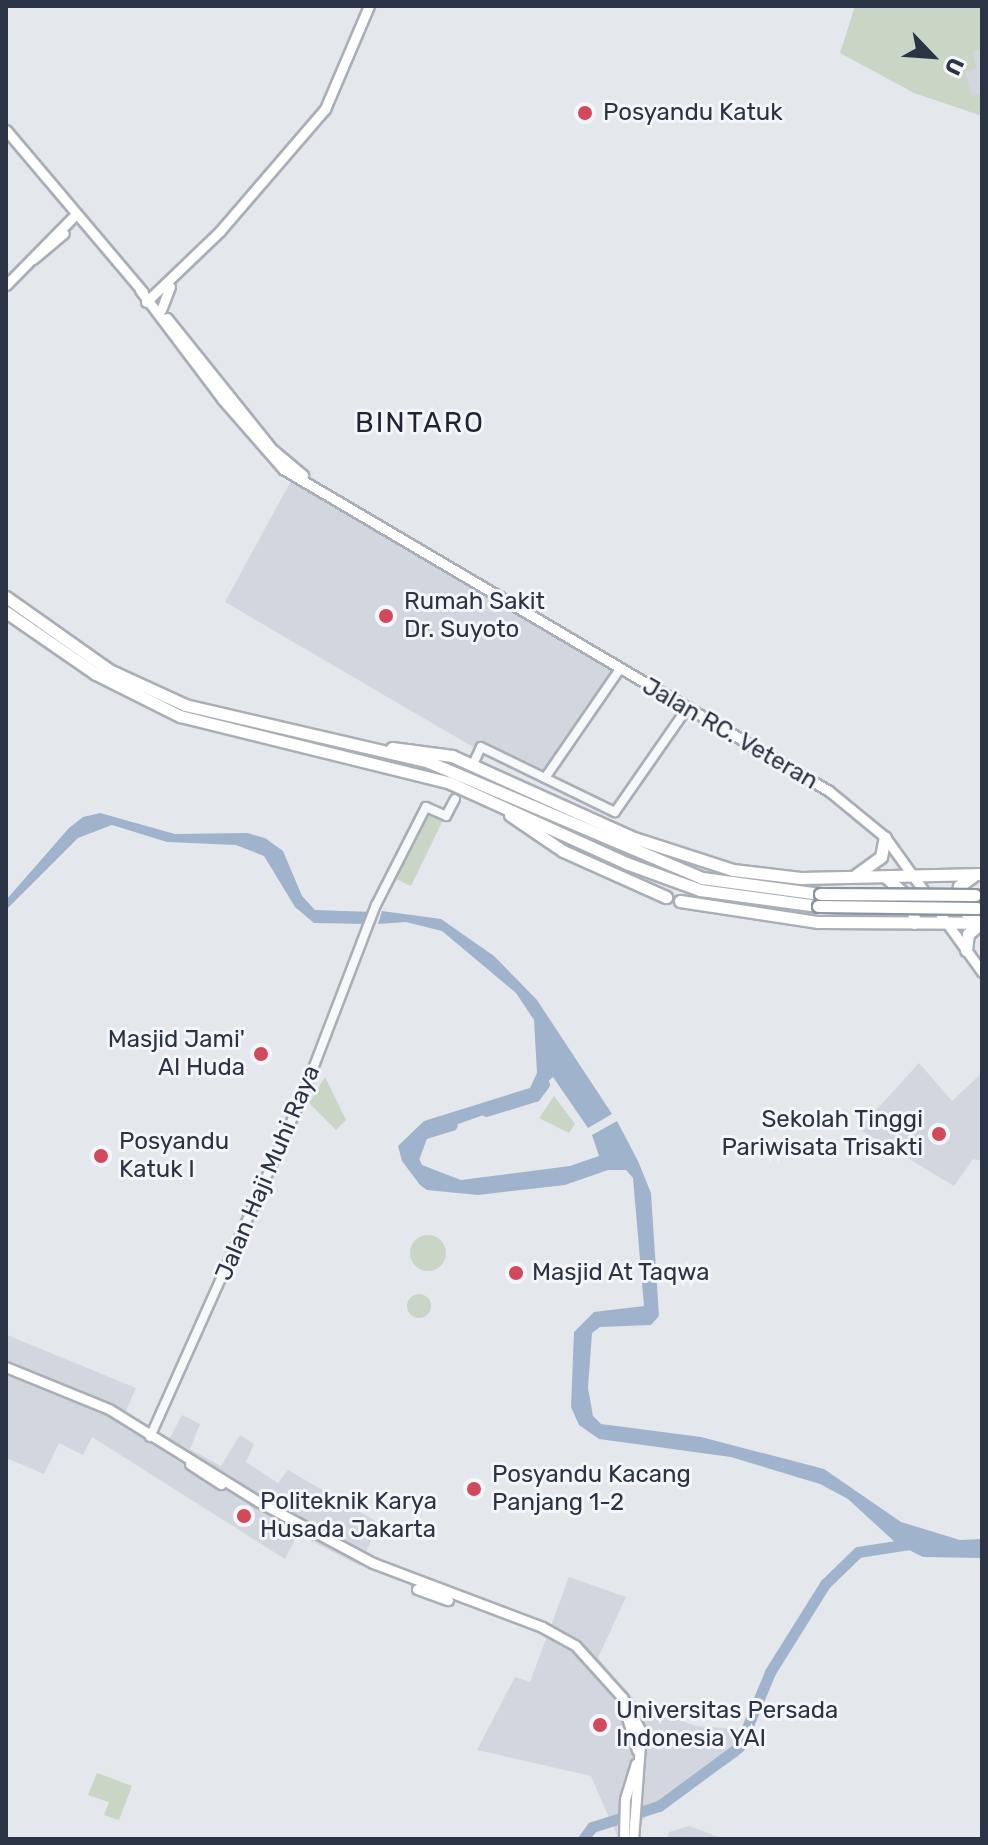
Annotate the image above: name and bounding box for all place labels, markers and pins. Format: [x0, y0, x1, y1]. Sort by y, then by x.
place label: Posyandu Katuk [603, 99, 783, 127]
marker: Posyandu Katuk [574, 102, 596, 124]
place label: Rumah Sakit Dr. Suyoto [404, 588, 545, 644]
marker: Rumah Sakit Dr. Suyoto [375, 605, 397, 627]
place label: Masjid Jami' Al Huda [108, 1026, 245, 1082]
marker: Masjid Jami' Al Huda [252, 1045, 270, 1063]
place label: Sekolah Tinggi Pariwisata Trisakti [721, 1106, 923, 1162]
marker: Sekolah Tinggi Pariwisata Trisakti [930, 1125, 948, 1143]
place label: Posyandu Katuk I [119, 1128, 229, 1184]
marker: Posyandu Katuk I [90, 1145, 112, 1167]
place label: Masjid At Taqwa [532, 1259, 711, 1287]
marker: Masjid At Taqwa [507, 1264, 525, 1282]
place label: Posyandu Kacang Panjang 1-2 [492, 1461, 691, 1517]
marker: Posyandu Kacang Panjang 1-2 [463, 1478, 485, 1500]
place label: Politeknik Karya Husada Jakarta [260, 1488, 437, 1544]
marker: Politeknik Karya Husada Jakarta [235, 1507, 253, 1525]
place label: Universitas Persada Indonesia YAI [616, 1697, 838, 1753]
marker: Universitas Persada Indonesia YAI [591, 1716, 609, 1734]

